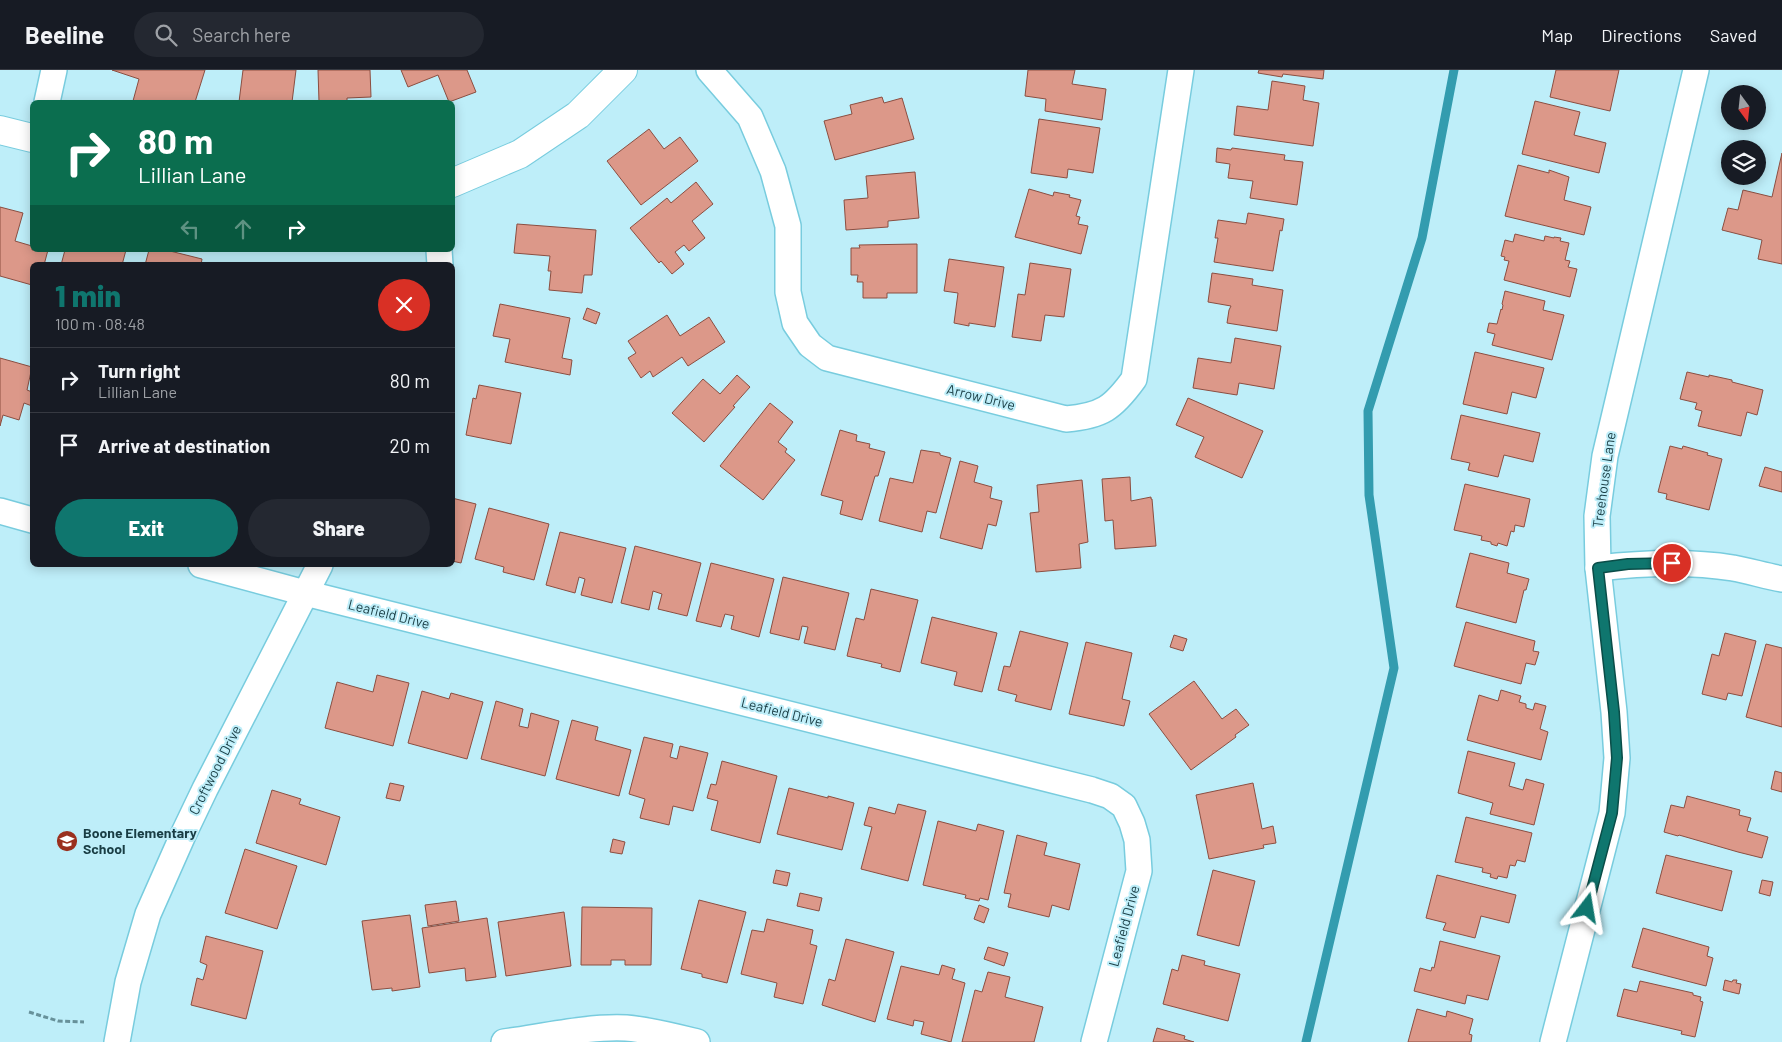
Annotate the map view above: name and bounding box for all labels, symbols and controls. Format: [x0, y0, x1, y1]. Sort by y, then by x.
search box [134, 12, 484, 57]
text: Beeline [25, 20, 104, 49]
icon: search [152, 21, 180, 49]
text: Search here [192, 23, 291, 46]
text: Map [1541, 24, 1573, 46]
text: Directions [1601, 24, 1682, 46]
text: Saved [1710, 24, 1757, 46]
north arrow [1721, 85, 1766, 130]
map controls [1721, 85, 1766, 185]
text: 80 m [138, 119, 213, 161]
icon: right [55, 120, 120, 185]
button: layers [1721, 140, 1766, 185]
text: Lillian Lane [138, 161, 247, 187]
icon: left [176, 215, 204, 243]
icon: ahead [229, 215, 257, 243]
icon: right [282, 215, 310, 243]
text: 1 min [55, 277, 121, 313]
button: close [378, 279, 430, 331]
text: 100 m · 08:48 [55, 314, 145, 333]
text: Turn right [98, 359, 180, 382]
icon: right [55, 366, 83, 394]
text: 80 m [390, 369, 430, 392]
street label: Arrow Drive [945, 380, 1017, 413]
text: Lillian Lane [98, 382, 177, 401]
icon: arrive [55, 431, 83, 459]
street label: Treehouse Lane [1588, 431, 1619, 529]
text: Arrive at destination [98, 434, 270, 457]
text: 20 m [390, 434, 430, 457]
button: Exit [55, 499, 238, 557]
button: Share [248, 499, 430, 557]
pin [1651, 542, 1693, 584]
icon: arrive [1658, 549, 1686, 577]
street label: Leafield Drive [347, 595, 432, 632]
street label: Leafield Drive [740, 693, 825, 730]
street label: Croftwood Drive [185, 722, 244, 817]
place label: Boone Elementary School [83, 824, 197, 857]
school or university icon: Boone Elementary School [55, 829, 79, 853]
position arrow [1560, 881, 1612, 933]
street label: Leafield Drive [1105, 883, 1143, 968]

